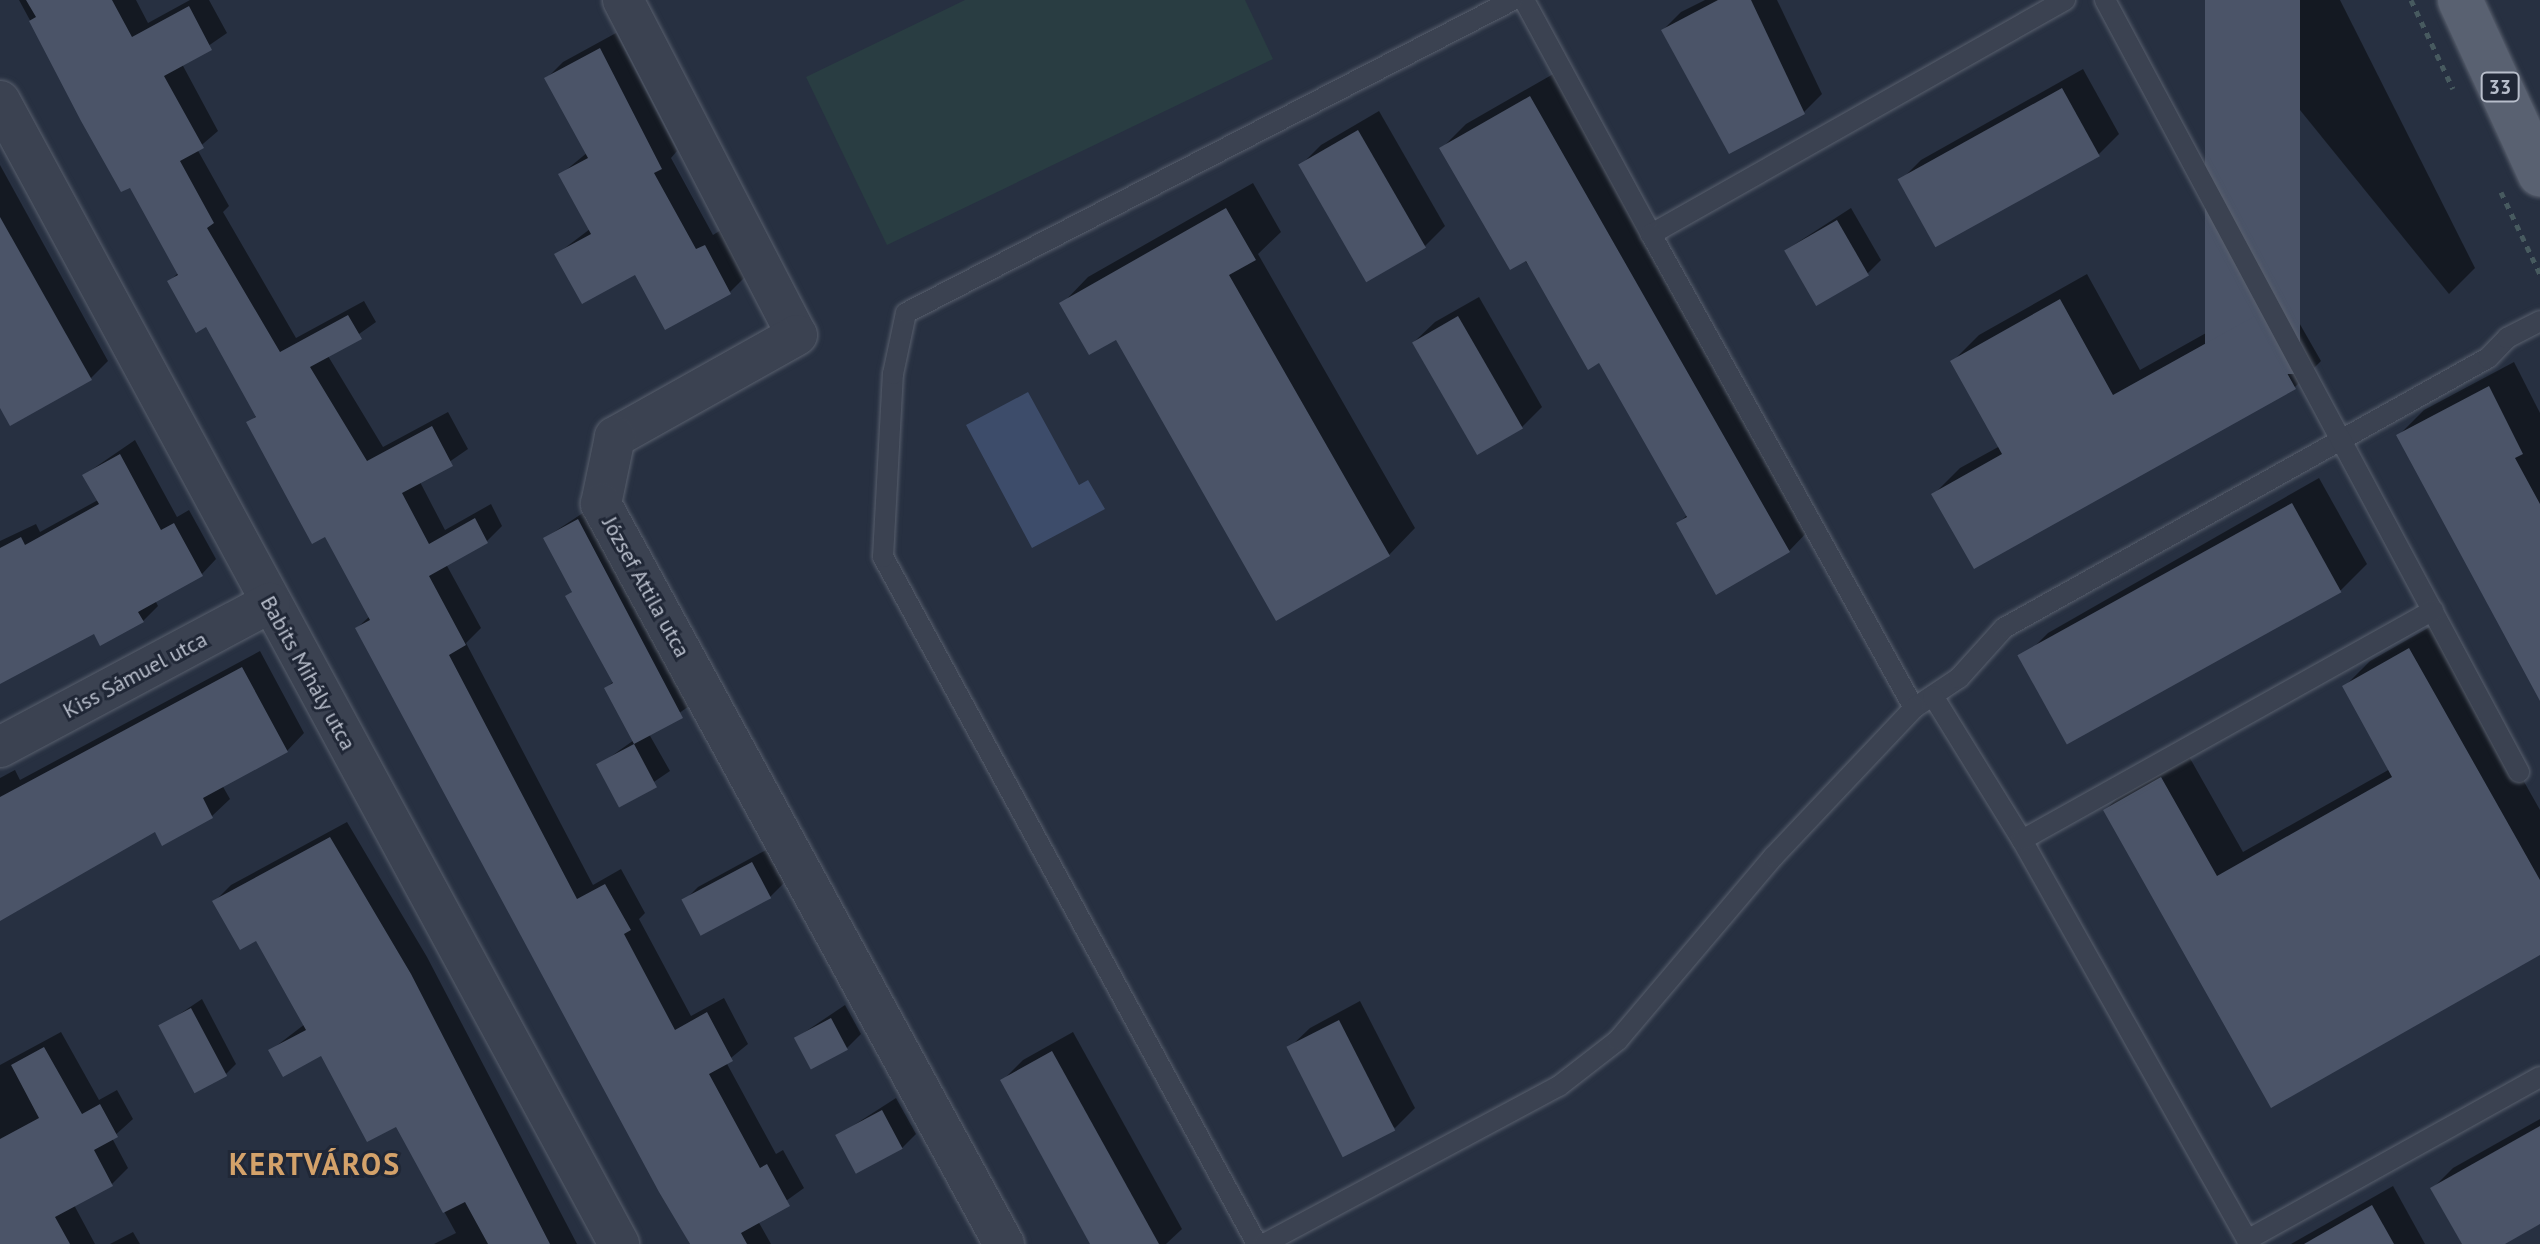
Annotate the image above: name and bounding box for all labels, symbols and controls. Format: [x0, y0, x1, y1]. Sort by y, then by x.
road number: 33 [2480, 71, 2520, 103]
street label: József Attila utca [596, 512, 696, 662]
street label: Babits Mihály utca [255, 591, 361, 755]
street label: Kiss Sámuel utca [58, 626, 212, 724]
district label: KERTVÁROS [229, 1146, 401, 1182]

